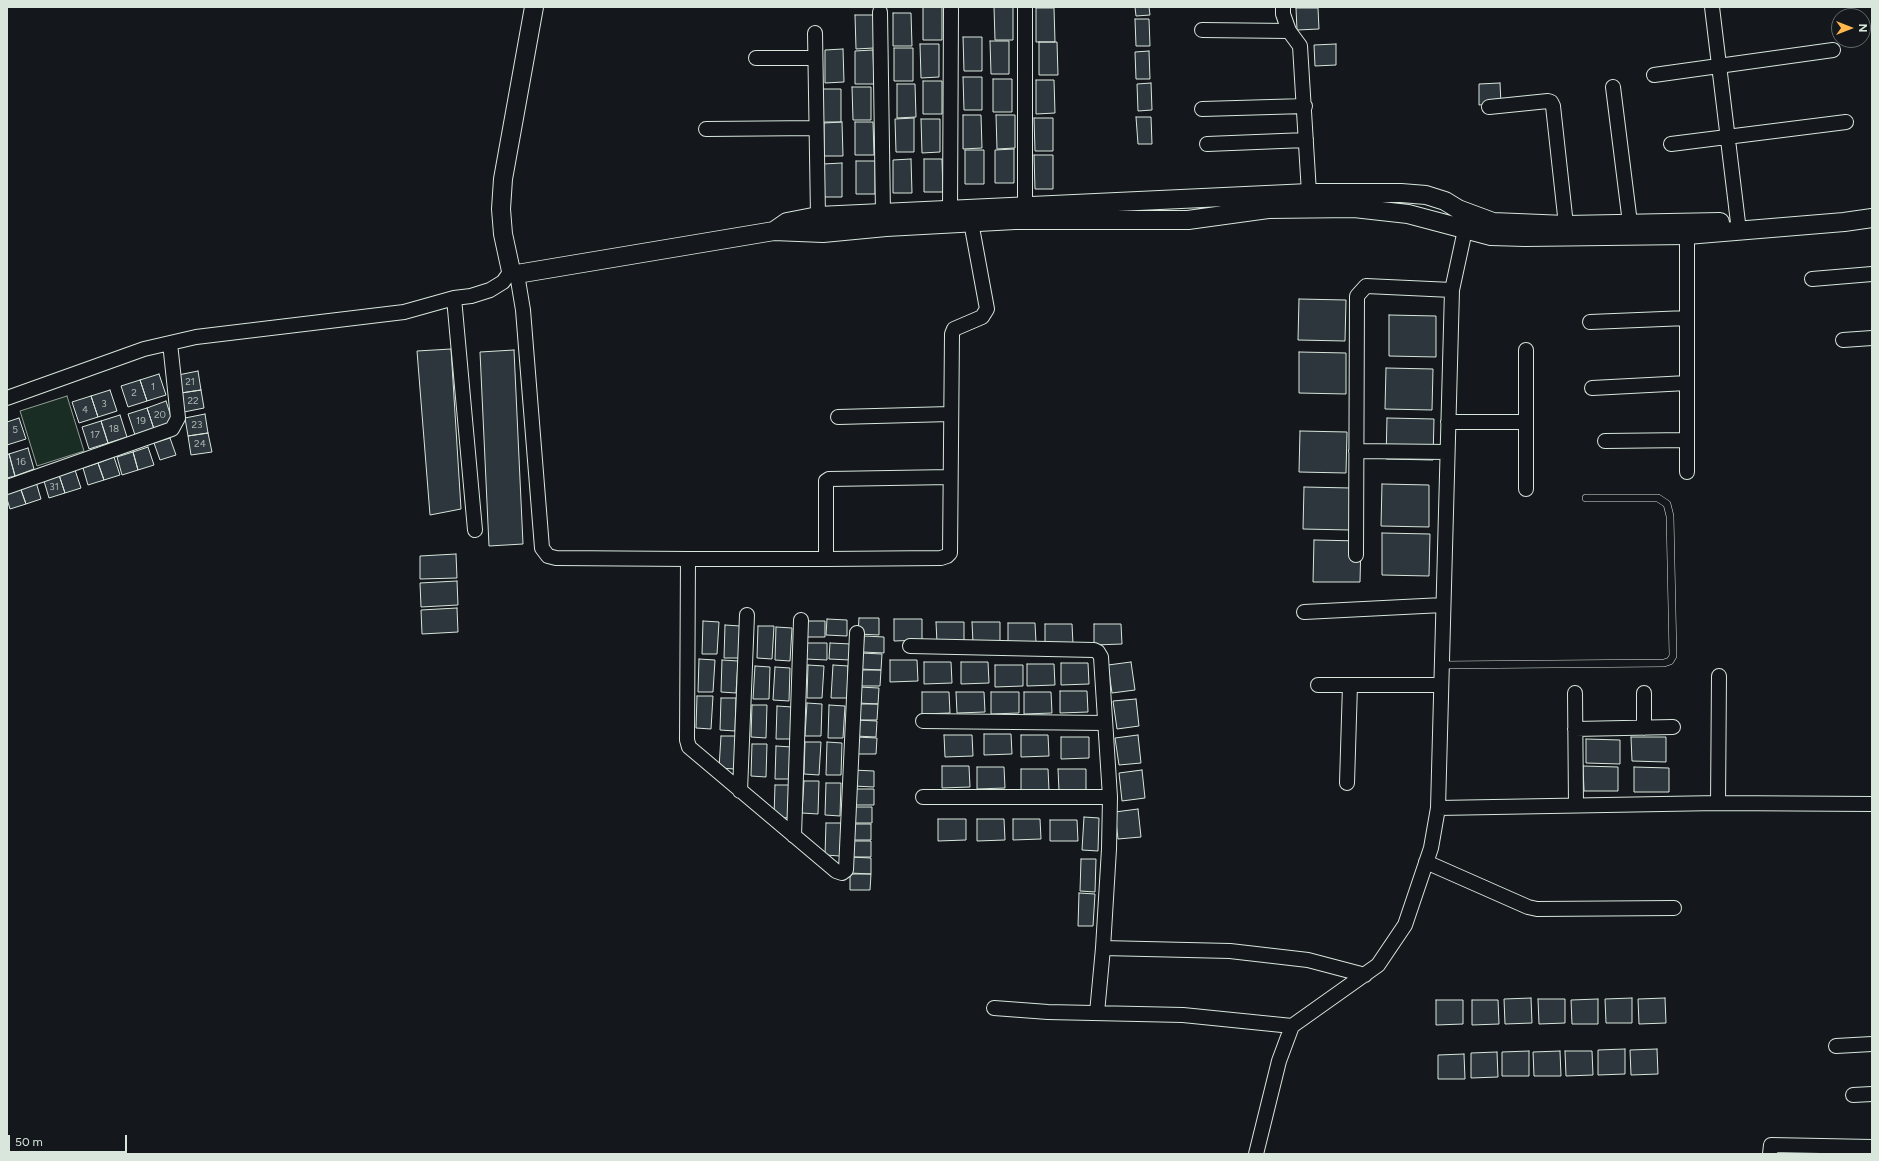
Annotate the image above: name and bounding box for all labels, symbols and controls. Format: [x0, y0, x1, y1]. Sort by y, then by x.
north arrow [1831, 8, 1871, 48]
text: N [1856, 24, 1869, 32]
house number: 21 [185, 376, 195, 388]
house number: 1 [151, 381, 155, 393]
house number: 2 [131, 387, 137, 399]
house number: 22 [187, 395, 199, 407]
house number: 3 [101, 398, 107, 410]
house number: 4 [82, 404, 88, 416]
house number: 20 [154, 409, 166, 421]
house number: 19 [136, 415, 146, 427]
house number: 23 [191, 419, 203, 431]
house number: 18 [109, 423, 119, 435]
house number: 5 [12, 424, 18, 436]
house number: 17 [90, 429, 100, 441]
house number: 24 [194, 438, 206, 450]
house number: 16 [16, 456, 26, 468]
house number: 31 [49, 481, 59, 493]
scale bar [10, 1127, 129, 1153]
text: 50 m [15, 1135, 43, 1149]

